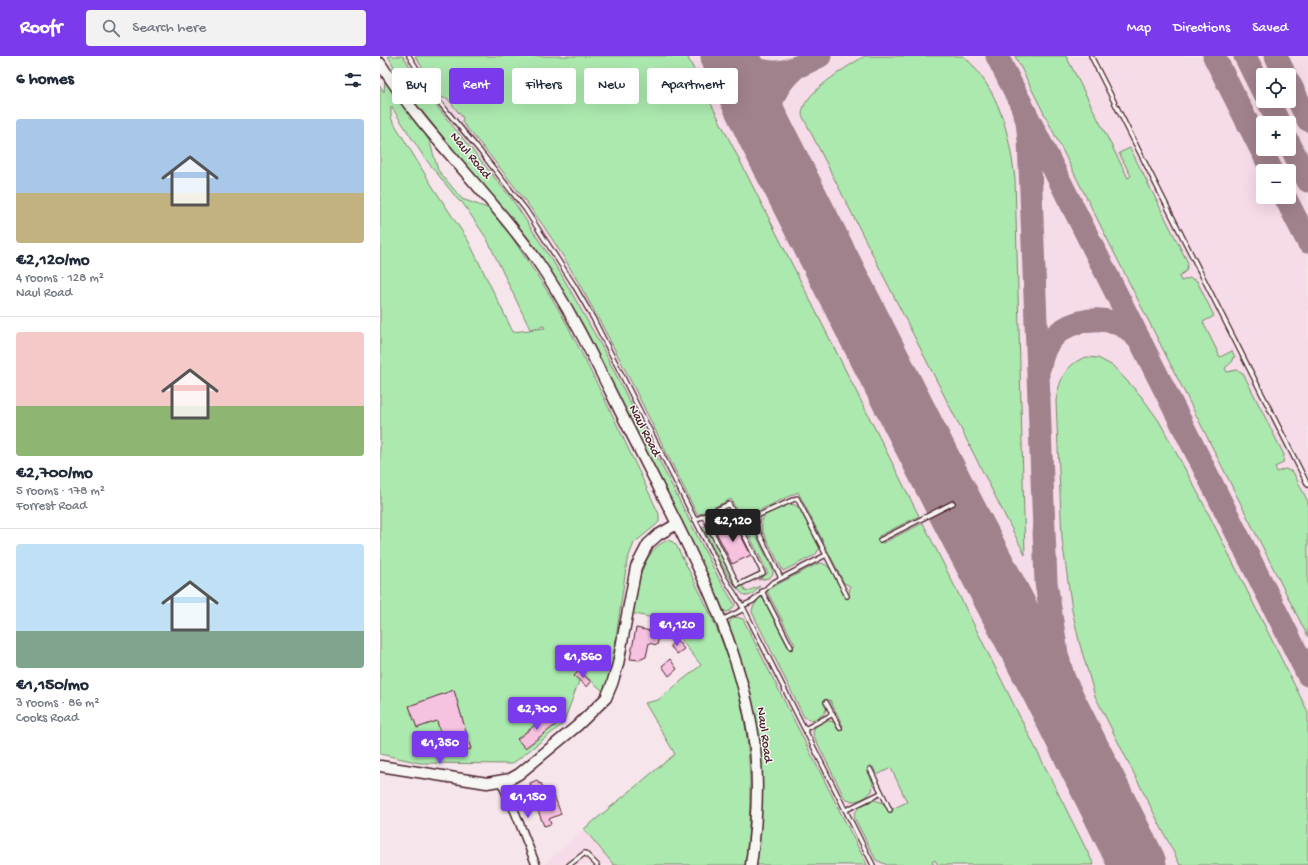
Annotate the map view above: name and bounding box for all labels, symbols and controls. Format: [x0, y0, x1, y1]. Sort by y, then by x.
search box [86, 10, 366, 46]
text: Roofr [20, 17, 62, 40]
icon: search [100, 17, 122, 39]
text: Search here [132, 19, 206, 37]
text: Map [1127, 20, 1151, 37]
text: Directions [1173, 20, 1230, 37]
text: Saved [1252, 20, 1288, 37]
chip: Buy [392, 68, 441, 104]
chip: Rent [449, 68, 504, 104]
chip: Filters [512, 68, 576, 104]
chip: New [584, 68, 639, 104]
chip: Apartment [647, 68, 738, 104]
map controls [1256, 68, 1296, 204]
button: locate [1256, 68, 1296, 108]
icon: filters [342, 69, 364, 91]
text: 6 homes [16, 70, 74, 90]
button: + [1256, 116, 1296, 156]
street label: Naul Road [446, 130, 495, 183]
icon: home [154, 145, 226, 217]
button: − [1256, 164, 1296, 204]
text: €2,120/mo [16, 251, 90, 271]
text: 4 rooms · 128 m² [16, 271, 104, 286]
text: Naul Road [16, 286, 72, 301]
icon: home [154, 358, 226, 430]
street label: Naul Road [625, 403, 664, 461]
text: €2,700/mo [16, 464, 93, 484]
text: 5 rooms · 178 m² [16, 484, 105, 499]
text: Forrest Road [16, 499, 87, 514]
pin: €2,120 [700, 509, 766, 543]
text: €2,120 [714, 514, 752, 529]
icon: home [154, 570, 226, 642]
pin: €1,120 [644, 613, 710, 647]
text: €1,120 [659, 618, 695, 633]
pin: €1,560 [550, 645, 616, 679]
text: €1,560 [564, 650, 602, 665]
text: €1,150/mo [16, 676, 89, 696]
text: 3 rooms · 86 m² [16, 696, 99, 711]
pin: €2,700 [504, 697, 570, 731]
text: €2,700 [517, 702, 557, 717]
street label: Naul Road [753, 706, 776, 765]
text: Cooks Road [16, 711, 79, 726]
pin: €1,350 [407, 731, 473, 765]
text: €1,350 [421, 736, 459, 751]
pin: €1,150 [495, 785, 561, 819]
text: €1,150 [510, 790, 546, 805]

